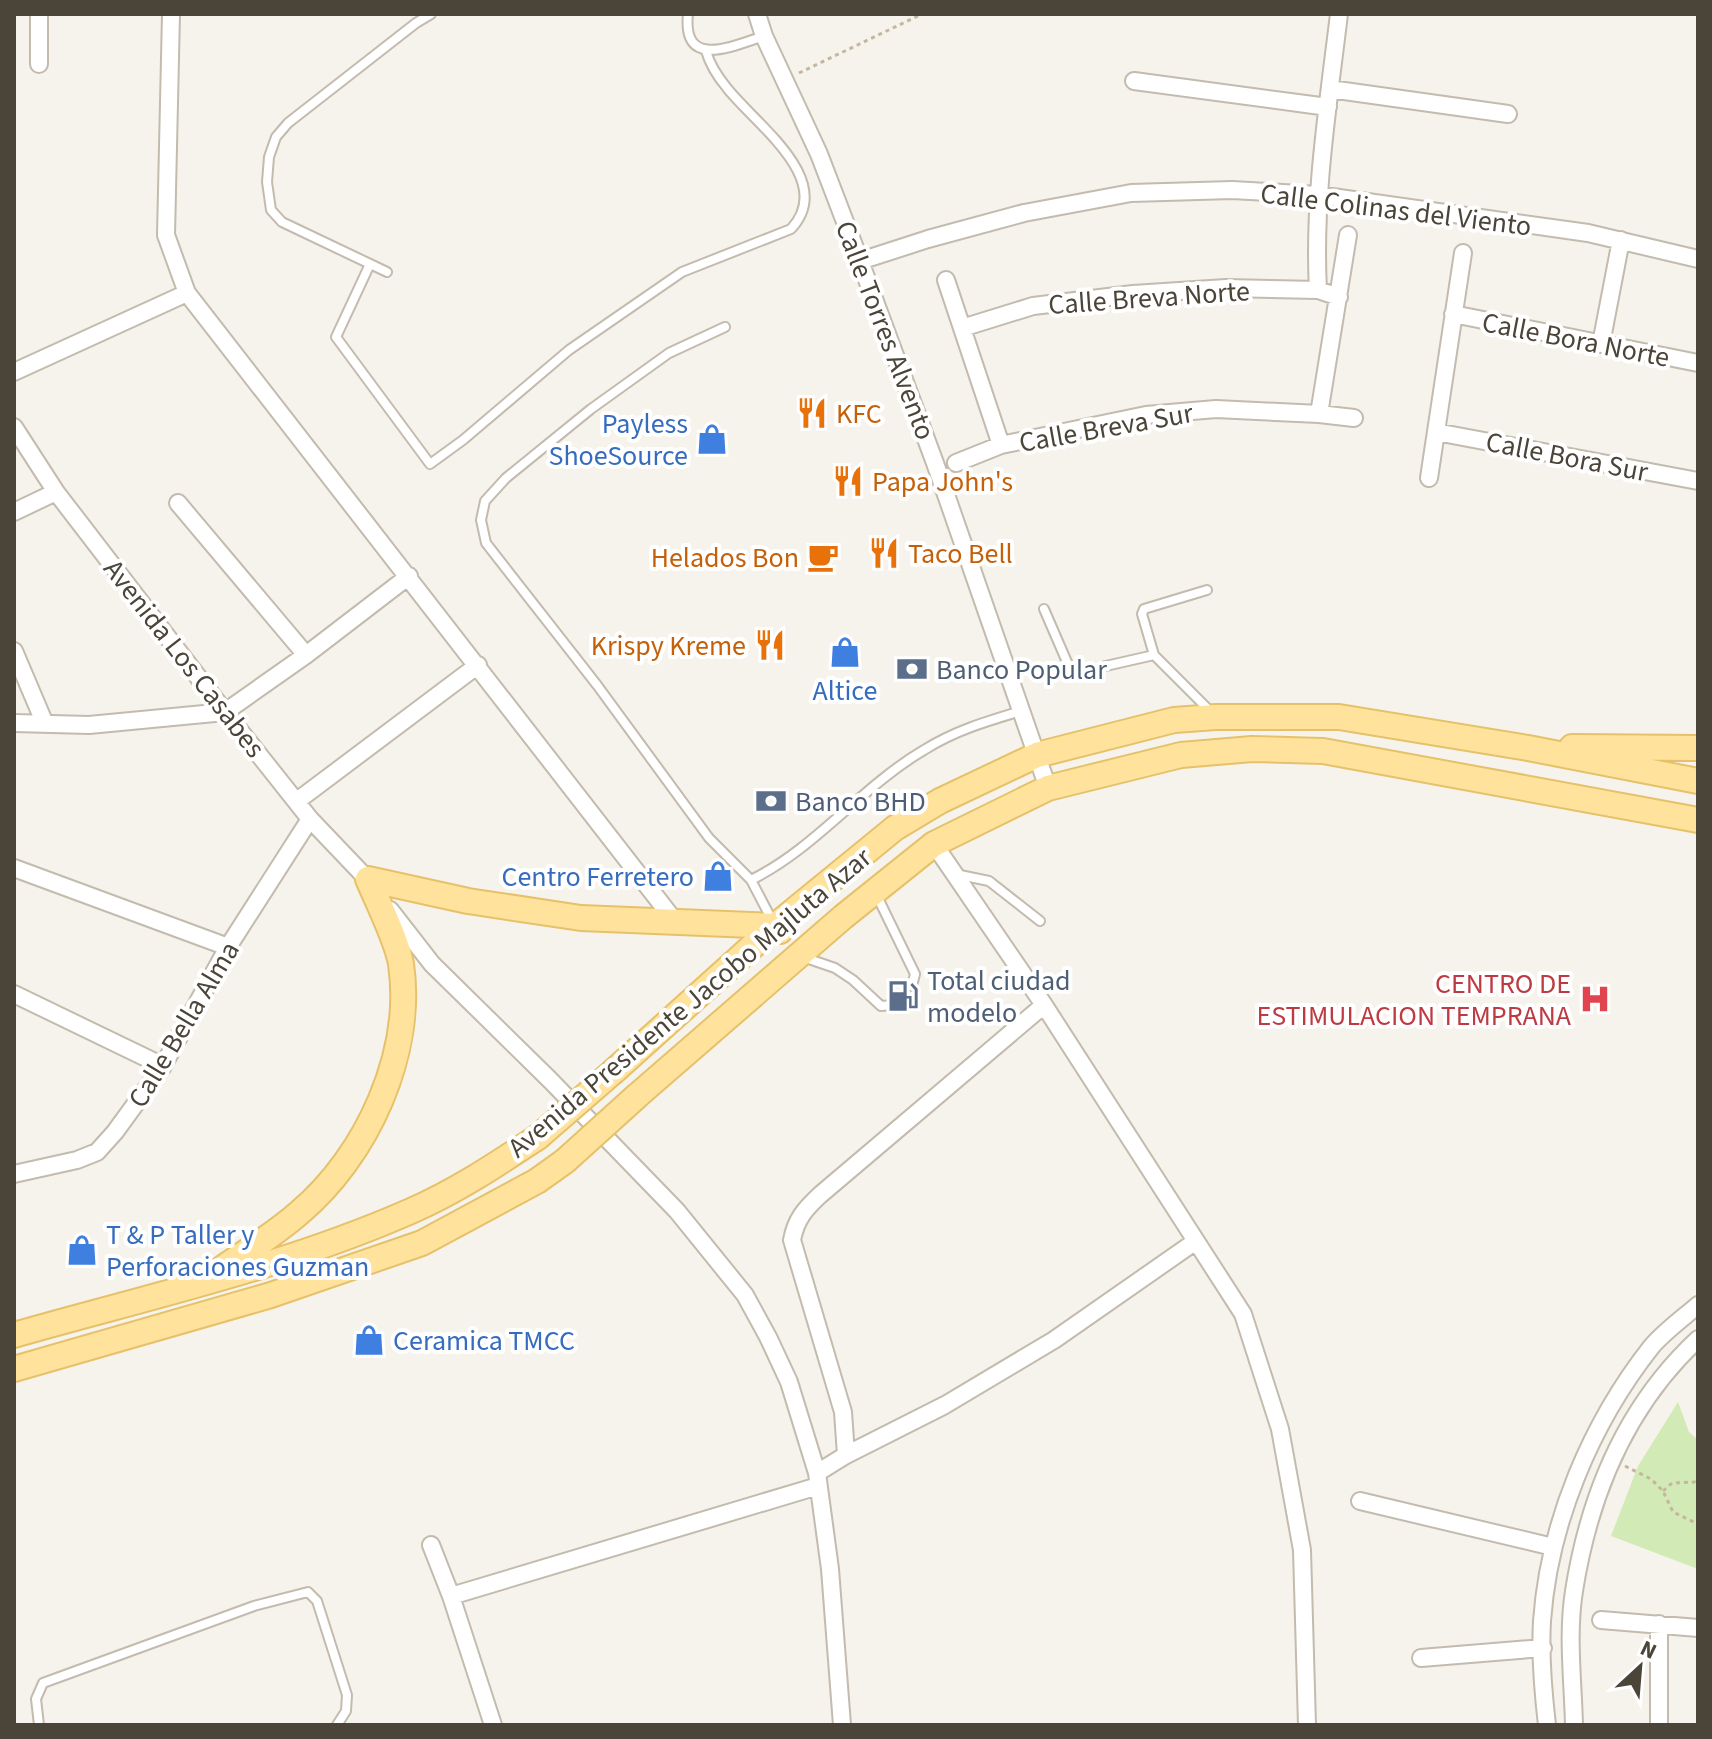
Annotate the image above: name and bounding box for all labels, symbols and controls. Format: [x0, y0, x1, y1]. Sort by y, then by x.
street label: Calle Colinas del Viento [1258, 174, 1534, 246]
street label: Calle Torres Alvento [825, 215, 945, 446]
street label: Calle Breva Norte [1047, 271, 1251, 325]
street label: Calle Bora Norte [1479, 302, 1673, 378]
street label: Calle Breva Sur [1016, 393, 1197, 463]
place label: KFC [836, 394, 882, 434]
restaurant icon: KFC [795, 396, 829, 430]
place label: Payless ShoeSource [548, 404, 688, 476]
shop icon: Payless ShoeSource [695, 422, 729, 456]
street label: Calle Bora Sur [1482, 422, 1651, 492]
place label: Papa John's [872, 462, 1013, 502]
restaurant icon: Papa John's [831, 464, 865, 498]
place label: Taco Bell [908, 534, 1013, 574]
restaurant icon: Taco Bell [867, 536, 901, 570]
place label: Helados Bon [651, 538, 799, 578]
cafe icon: Helados Bon [806, 540, 840, 574]
street label: Avenida Los Casabes [94, 551, 274, 766]
place label: Krispy Kreme [591, 626, 746, 666]
restaurant icon: Krispy Kreme [753, 628, 787, 662]
shop icon: Altice [828, 635, 862, 669]
place label: Banco Popular [936, 650, 1107, 690]
bank icon: Banco Popular [895, 652, 929, 686]
place label: Altice [813, 671, 877, 711]
place label: Banco BHD [795, 782, 926, 822]
bank icon: Banco BHD [754, 784, 788, 818]
street label: Avenida Presidente Jacobo Majluta Azar [499, 838, 881, 1167]
place label: Centro Ferretero [501, 857, 694, 897]
shop icon: Centro Ferretero [701, 859, 735, 893]
street label: Calle Bella Alma [118, 934, 249, 1115]
place label: Total ciudad modelo [927, 961, 1071, 1033]
place label: CENTRO DE ESTIMULACION TEMPRANA [1256, 964, 1572, 1036]
fuel station icon: Total ciudad modelo [886, 979, 920, 1013]
hospital icon: CENTRO DE ESTIMULACION TEMPRANA [1578, 982, 1612, 1016]
place label: T & P Taller y Perforaciones Guzman [106, 1215, 369, 1287]
shop icon: T & P Taller y Perforaciones Guzman [65, 1233, 99, 1267]
place label: Ceramica TMCC [393, 1321, 575, 1361]
shop icon: Ceramica TMCC [352, 1323, 386, 1357]
north arrow [1600, 1627, 1680, 1707]
text: N [1635, 1632, 1662, 1668]

